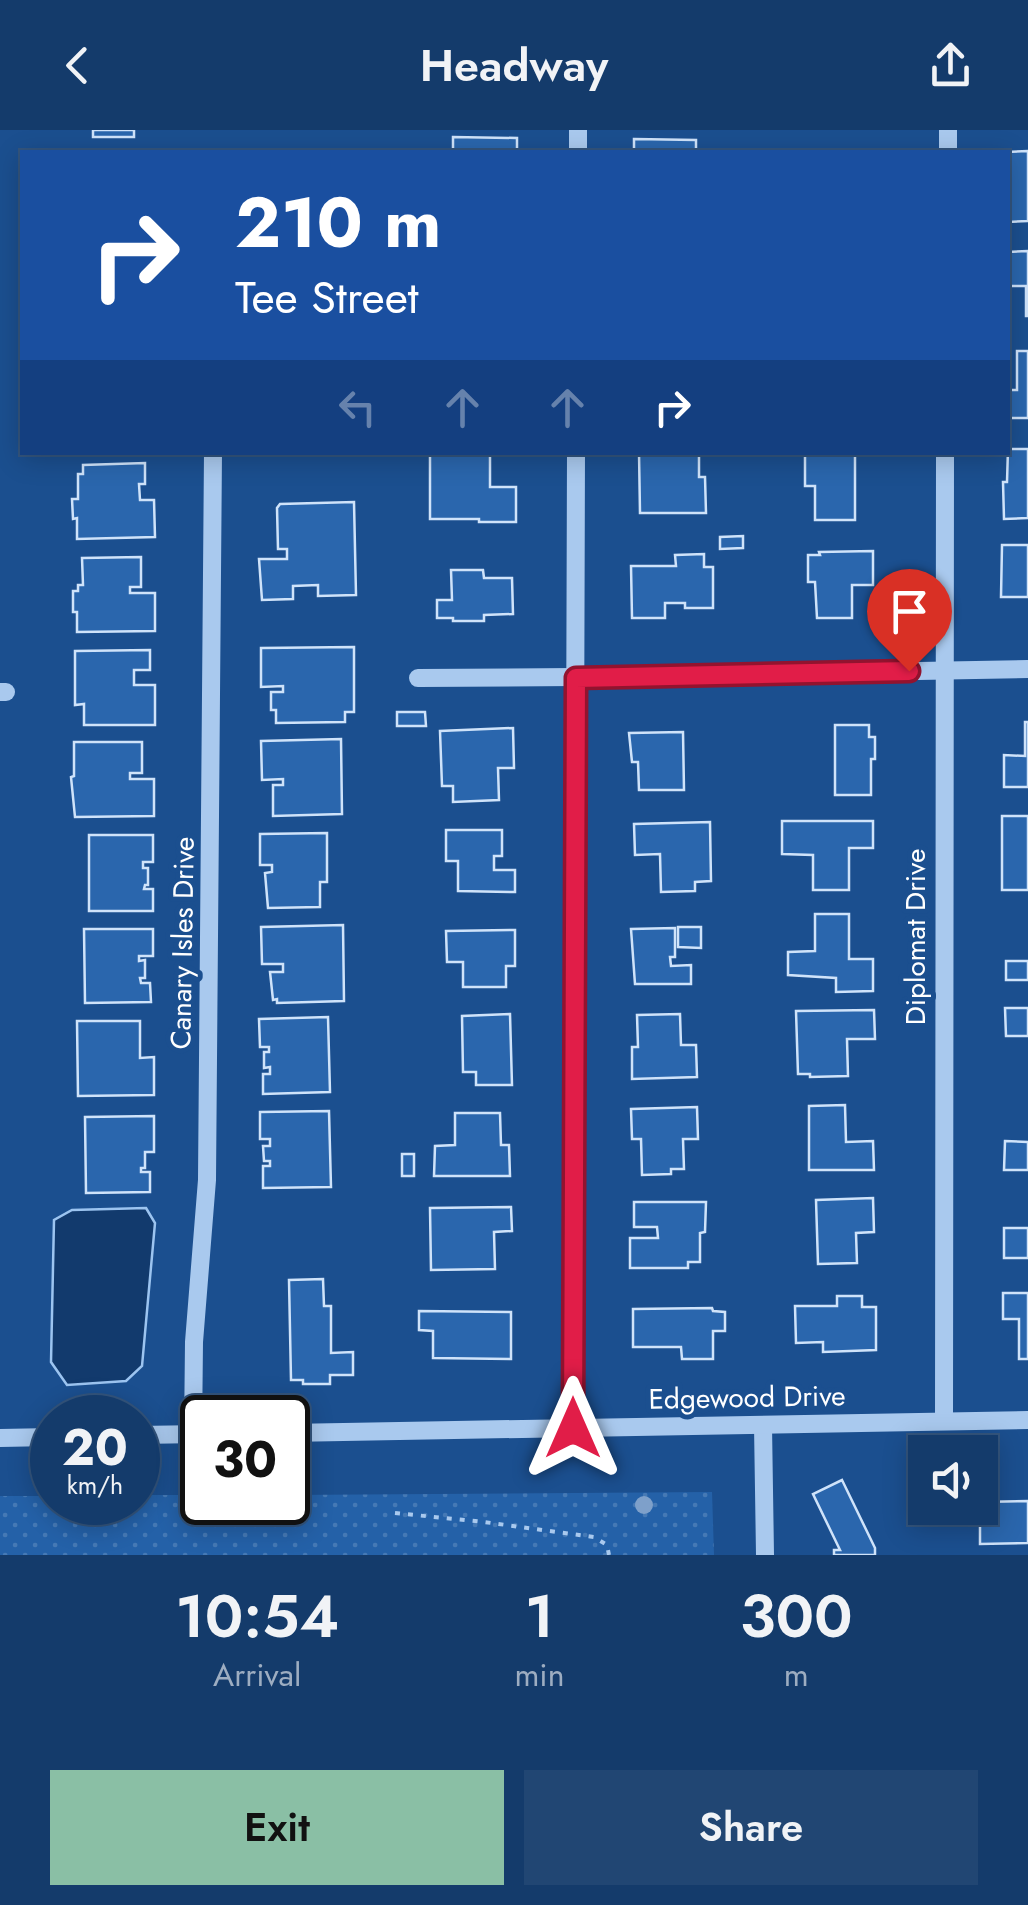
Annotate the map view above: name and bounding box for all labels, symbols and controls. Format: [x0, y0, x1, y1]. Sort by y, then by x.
text: Headway [420, 33, 608, 98]
icon: back [50, 38, 105, 93]
icon: share [923, 38, 978, 93]
text: 210 m [235, 172, 441, 273]
icon: right [70, 190, 200, 320]
text: Tee Street [235, 265, 419, 330]
icon: left [330, 380, 385, 435]
icon: ahead [435, 380, 490, 435]
icon: ahead [540, 380, 595, 435]
icon: right [645, 380, 700, 435]
pin [867, 569, 952, 672]
icon: arrive [882, 584, 937, 639]
street label: Canary Isles Drive [160, 836, 205, 1050]
street label: Diplomat Drive [895, 849, 936, 1025]
street label: Edgewood Drive [648, 1375, 846, 1420]
position arrow [521, 1376, 625, 1480]
speed limit sign: 30 [180, 1395, 310, 1525]
text: 20 [62, 1411, 128, 1484]
map controls [908, 1435, 998, 1525]
button: sound [908, 1435, 998, 1525]
text: km/h [67, 1467, 123, 1503]
text: 10:54 [175, 1573, 339, 1660]
text: 1 [525, 1573, 554, 1660]
text: 300 [740, 1573, 853, 1660]
text: Arrival [213, 1652, 301, 1698]
text: min [514, 1652, 564, 1698]
text: m [784, 1652, 809, 1698]
button: Exit [50, 1770, 504, 1885]
button: Share [524, 1770, 978, 1885]

